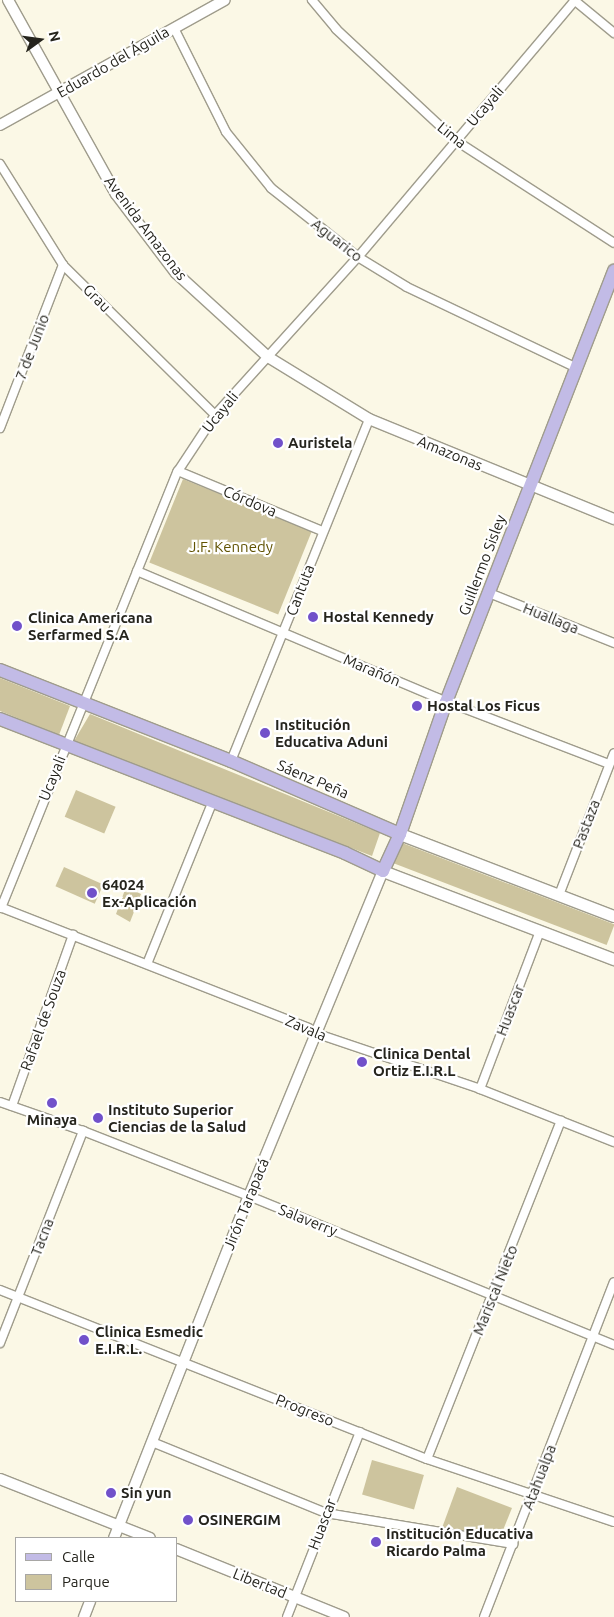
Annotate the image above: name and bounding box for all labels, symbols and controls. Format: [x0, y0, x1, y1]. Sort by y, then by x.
north arrow [15, 15, 65, 65]
street label: Eduardo del Águila [54, 23, 172, 101]
text: N [46, 29, 64, 43]
street label: Ucayali [463, 82, 507, 130]
street label: Lima [434, 118, 470, 152]
street label: Avenida Amazonas [101, 172, 191, 284]
street label: Aguarico [308, 215, 366, 265]
street label: Grau [79, 280, 115, 316]
street label: 7 de Junio [11, 311, 53, 383]
street label: Ucayali [198, 388, 242, 436]
street label: Amazonas [415, 432, 485, 474]
place label: Auristela [288, 434, 352, 452]
marker: Auristela [272, 437, 284, 449]
street label: Córdova [221, 482, 279, 520]
street label: Guillermo Sisley [454, 512, 510, 618]
park label: J.F. Kennedy [189, 538, 273, 556]
street label: Cantuta [282, 562, 318, 618]
street label: Huallaga [520, 599, 582, 637]
place label: Clinica Americana Serfarmed S.A [28, 608, 153, 643]
place label: Hostal Kennedy [323, 608, 434, 626]
marker: Hostal Kennedy [307, 611, 319, 623]
marker: Clinica Americana Serfarmed S.A [10, 619, 24, 633]
street label: Marañón [341, 650, 403, 690]
place label: Hostal Los Ficus [427, 697, 540, 715]
marker: Hostal Los Ficus [411, 700, 423, 712]
place label: Institución Educativa Aduni [275, 715, 388, 750]
marker: Institución Educativa Aduni [259, 727, 271, 739]
street label: Ucayali [35, 753, 69, 803]
street label: Sáenz Peña [275, 756, 351, 802]
street label: Pastaza [568, 797, 604, 851]
place label: 64024 Ex-Aplicación [102, 875, 197, 910]
marker: 64024 Ex-Aplicación [86, 887, 98, 899]
street label: Rafael de Souza [16, 967, 70, 1073]
street label: Huascar [492, 982, 528, 1038]
street label: Zavala [283, 1011, 329, 1045]
place label: Clinica Dental Ortiz E.I.R.L [373, 1044, 470, 1079]
marker: Clinica Dental Ortiz E.I.R.L [355, 1055, 369, 1069]
marker: Minaya [46, 1097, 58, 1109]
place label: Instituto Superior Ciencias de la Salud [108, 1100, 246, 1135]
place label: Minaya [27, 1111, 77, 1129]
marker: Instituto Superior Ciencias de la Salud [92, 1112, 104, 1124]
street label: Jirón Tarapacá [219, 1155, 273, 1253]
street label: Salaverry [276, 1200, 340, 1240]
street label: Tacna [27, 1216, 57, 1258]
street label: Mariscal Nieto [469, 1242, 521, 1338]
place label: Clinica Esmedic E.I.R.L. [95, 1322, 203, 1357]
marker: Clinica Esmedic E.I.R.L. [77, 1333, 91, 1347]
street label: Progreso [273, 1390, 337, 1430]
street label: Atahualpa [518, 1442, 560, 1512]
place label: Sin yun [121, 1484, 172, 1502]
marker: Sin yun [105, 1487, 117, 1499]
street label: Huascar [304, 1496, 340, 1552]
place label: OSINERGIM [198, 1511, 281, 1529]
marker: OSINERGIM [182, 1514, 194, 1526]
place label: Institución Educativa Ricardo Palma [386, 1524, 533, 1559]
marker: Institución Educativa Ricardo Palma [370, 1536, 382, 1548]
legend [15, 1537, 178, 1602]
text: Calle [62, 1548, 95, 1565]
street label: Libertad [230, 1564, 290, 1602]
text: Parque [62, 1573, 110, 1590]

